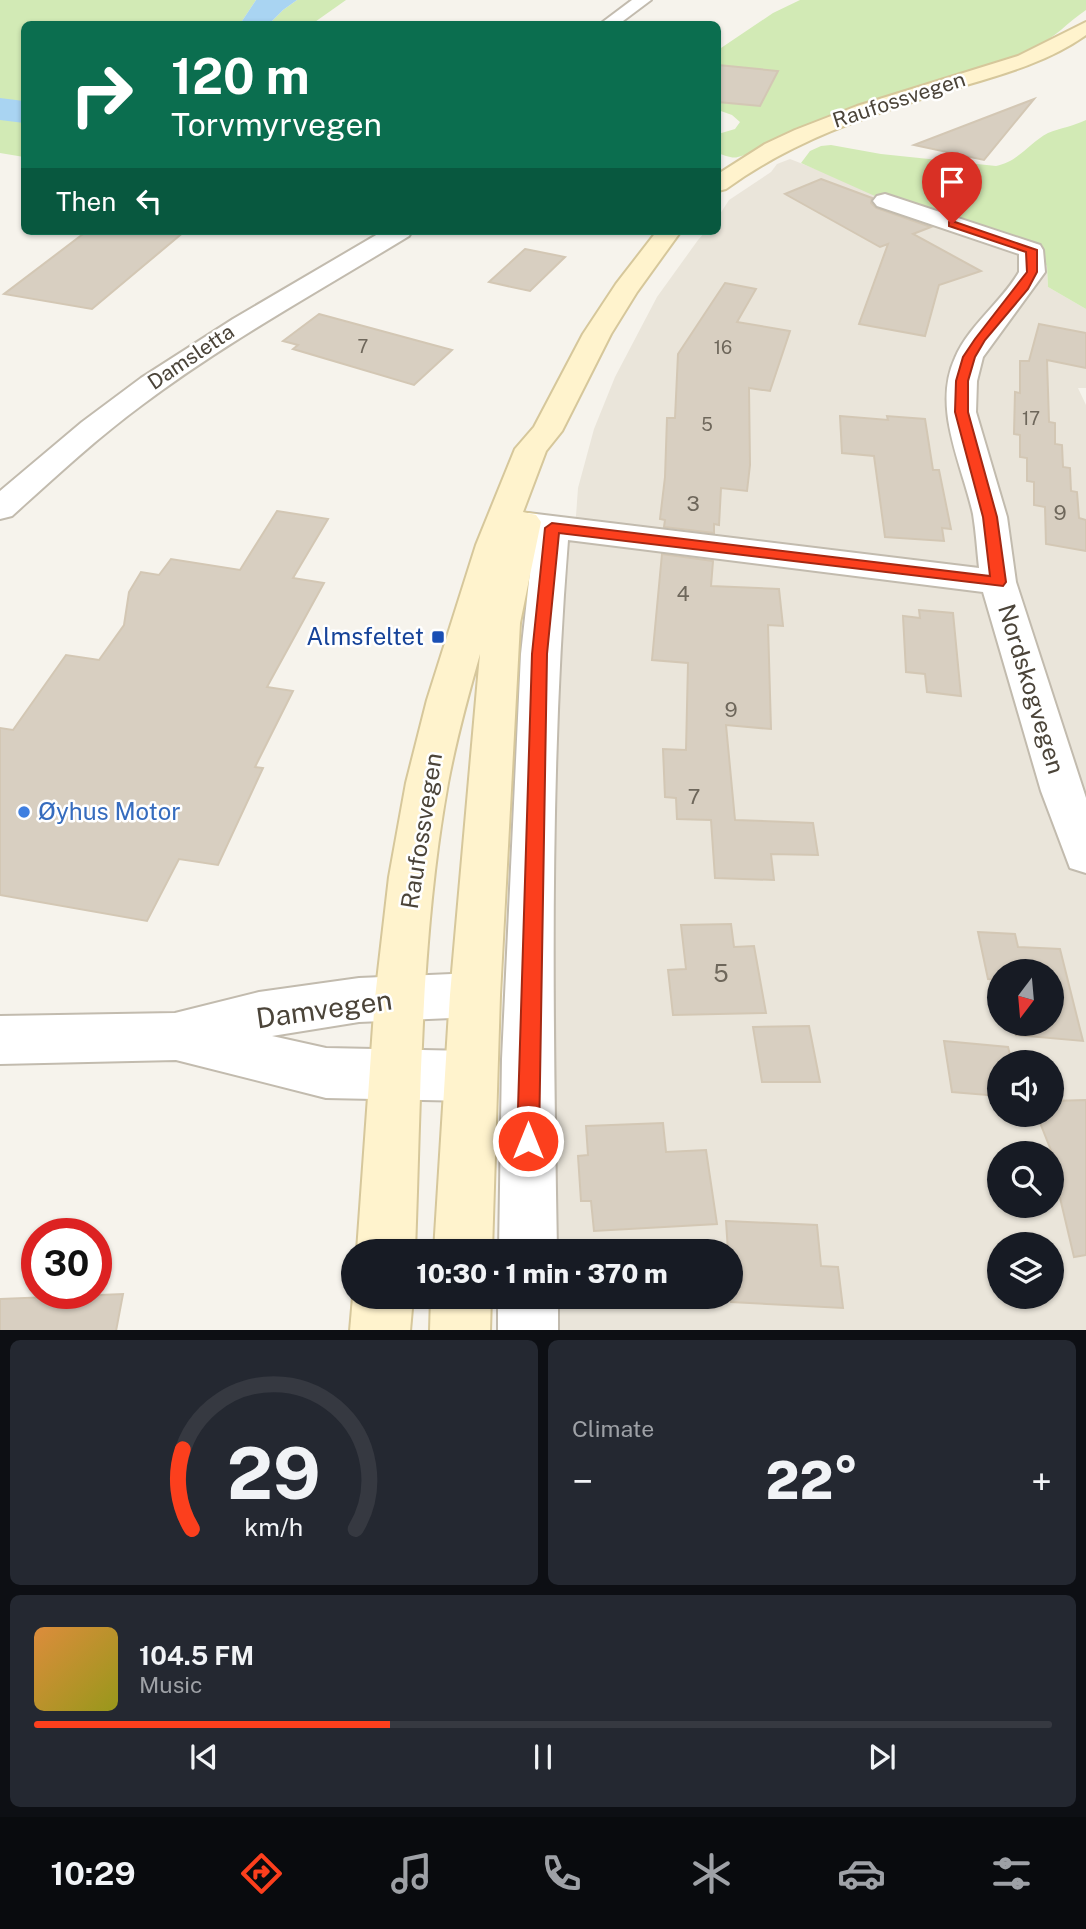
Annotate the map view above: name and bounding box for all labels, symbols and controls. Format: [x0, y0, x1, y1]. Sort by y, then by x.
text: 120 m [171, 47, 310, 105]
icon: right [56, 49, 147, 140]
street label: Raufossvegen [829, 66, 968, 133]
text: Torvmyrvegen [171, 106, 382, 143]
pin [922, 152, 982, 224]
icon: arrive [933, 163, 971, 201]
icon: left [130, 182, 168, 220]
text: Then [56, 186, 116, 217]
street label: Damsletta [143, 319, 239, 395]
house number: 7 [358, 336, 368, 357]
house number: 16 [714, 337, 732, 358]
house number: 17 [1022, 408, 1040, 429]
house number: 5 [701, 414, 713, 435]
house number: 3 [686, 491, 700, 516]
house number: 9 [1053, 500, 1067, 525]
house number: 4 [676, 581, 690, 606]
street label: Nordskogvegen [993, 601, 1071, 777]
place label: Almsfeltet [306, 622, 424, 650]
marker: Almsfeltet [430, 629, 446, 645]
house number: 9 [724, 697, 738, 722]
street label: Raufossvegen [395, 751, 447, 911]
house number: 7 [688, 784, 700, 809]
place label: Øyhus Motor [38, 797, 181, 825]
marker: Øyhus Motor [16, 804, 32, 820]
house number: 5 [713, 959, 729, 987]
north arrow [987, 959, 1064, 1036]
map controls [987, 959, 1064, 1309]
street label: Damvegen [254, 983, 394, 1034]
button: sound [987, 1050, 1064, 1127]
position arrow [491, 1104, 565, 1178]
button: search [987, 1141, 1064, 1218]
speed limit sign: 30 [21, 1218, 112, 1309]
button: layers [987, 1232, 1064, 1309]
text: 10:30 · 1 min · 370 m [416, 1258, 668, 1289]
text: Climate [572, 1415, 654, 1442]
text: 29 [227, 1430, 321, 1515]
text: 22° [766, 1450, 858, 1511]
text: − [572, 1459, 593, 1504]
text: + [1031, 1459, 1052, 1504]
text: km/h [245, 1511, 303, 1541]
text: 104.5 FM [139, 1640, 254, 1671]
text: Music [139, 1671, 203, 1698]
icon: previous [185, 1738, 223, 1776]
icon: pause [524, 1738, 562, 1776]
icon: next [863, 1738, 901, 1776]
icon: directions [237, 1849, 286, 1898]
icon: music [387, 1849, 436, 1898]
icon: phone [537, 1849, 586, 1898]
icon: climate [687, 1849, 736, 1898]
icon: car [837, 1849, 886, 1898]
icon: filters [987, 1849, 1036, 1898]
text: 10:29 [51, 1855, 136, 1892]

